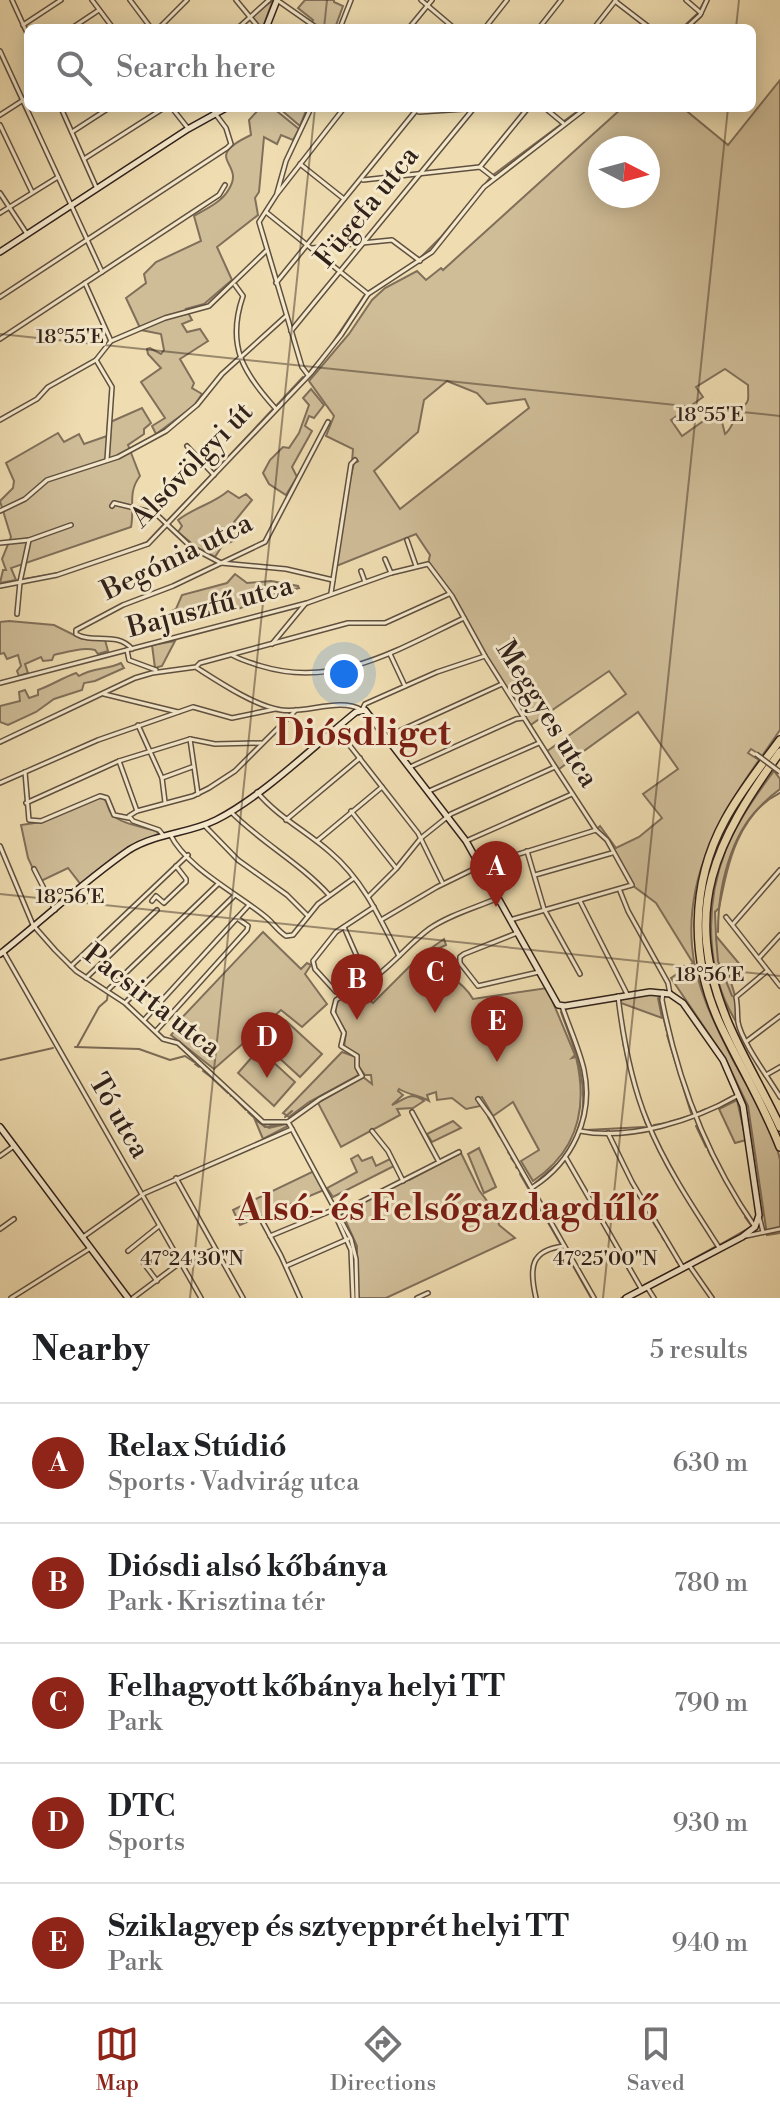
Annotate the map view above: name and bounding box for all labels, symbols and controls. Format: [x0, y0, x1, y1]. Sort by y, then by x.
search box [24, 24, 756, 112]
icon: search [52, 46, 96, 90]
text: Search here [116, 49, 276, 87]
north arrow [588, 136, 660, 208]
street label: Fügefa utca [307, 138, 427, 275]
text: 18°55'E [36, 325, 104, 350]
street label: Alsóvölgyi út [123, 395, 261, 536]
text: 18°55'E [676, 403, 744, 428]
street label: Begónia utca [95, 505, 259, 609]
street label: Bajuszfű utca [122, 568, 298, 646]
street label: Meggyes utca [488, 634, 607, 795]
your location [324, 654, 364, 694]
district label: Diósdliget [275, 712, 451, 757]
pin: A [470, 841, 522, 907]
text: 18°56'E [35, 885, 105, 910]
street label: Pacsirta utca [76, 937, 228, 1066]
pin: C [409, 947, 461, 1013]
pin: B [331, 954, 383, 1020]
text: 18°56'E [675, 963, 745, 988]
pin: E [471, 996, 523, 1062]
pin: D [241, 1012, 293, 1078]
street label: Tó utca [81, 1067, 158, 1166]
district label: Alsó- és Felsőgazdagdűlő [235, 1187, 659, 1232]
text: 47°24'30"N [140, 1247, 244, 1272]
text: 47°25'00"N [553, 1247, 657, 1272]
text: Nearby [32, 1329, 150, 1371]
text: 5 results [650, 1334, 748, 1366]
text: Relax Stúdió [108, 1428, 287, 1466]
text: A [49, 1447, 67, 1479]
text: 630 m [673, 1447, 748, 1479]
text: Sports · Vadvirág utca [108, 1466, 359, 1498]
text: Diósdi alsó kőbánya [108, 1548, 387, 1586]
text: B [48, 1567, 68, 1599]
text: 780 m [674, 1567, 748, 1599]
text: Park · Krisztina tér [108, 1586, 325, 1618]
text: Felhagyott kőbánya helyi TT [108, 1668, 505, 1706]
text: C [49, 1687, 67, 1719]
text: 790 m [674, 1687, 748, 1719]
text: Park [108, 1706, 162, 1738]
text: DTC [108, 1788, 175, 1826]
text: D [48, 1807, 68, 1839]
text: 930 m [673, 1807, 748, 1839]
text: Sports [108, 1826, 185, 1858]
text: Sziklagyep és sztyepprét helyi TT [108, 1908, 569, 1946]
text: E [49, 1927, 67, 1959]
text: 940 m [672, 1927, 748, 1959]
text: Park [108, 1946, 162, 1978]
tab: Map [95, 2022, 139, 2097]
tab: Directions [330, 2022, 436, 2097]
tab: Saved [627, 2022, 685, 2097]

